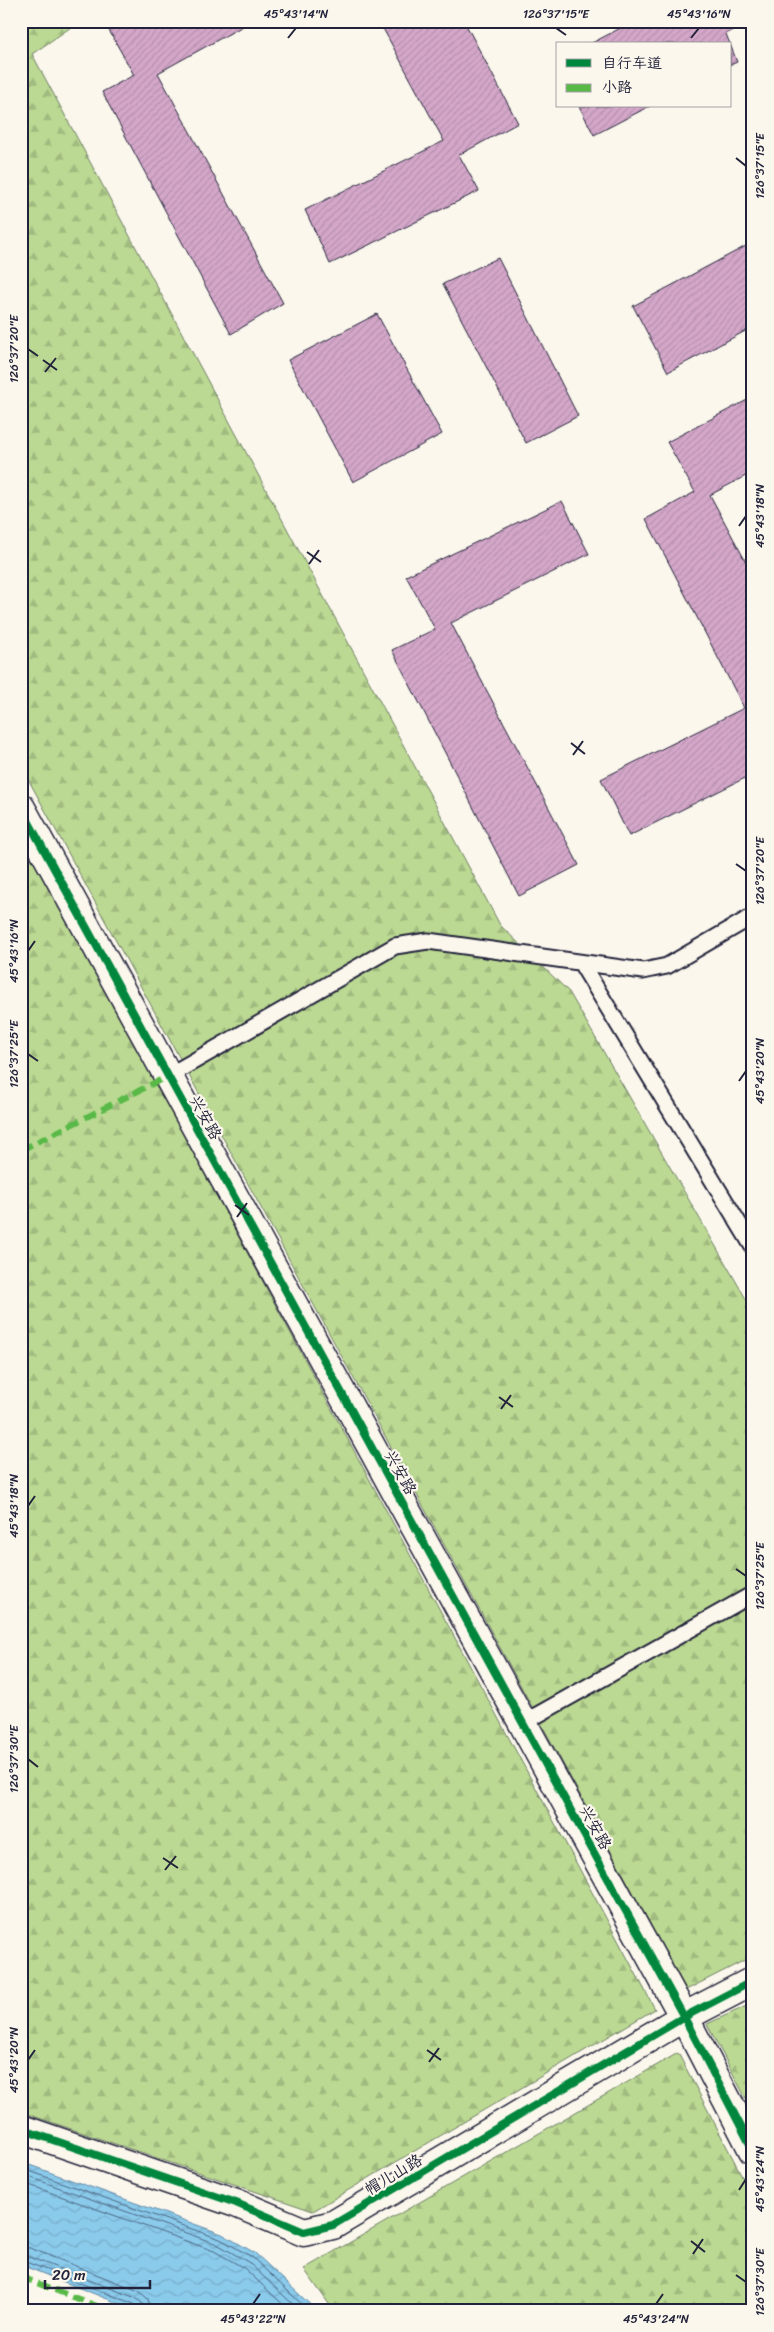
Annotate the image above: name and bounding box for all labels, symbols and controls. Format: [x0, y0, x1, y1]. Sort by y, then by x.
text: 45°43'14"N [264, 3, 329, 25]
text: 126°37'15"E [523, 3, 590, 25]
text: 45°43'16"N [667, 3, 732, 25]
legend [556, 42, 732, 108]
text: 自行车道 [602, 50, 662, 76]
text: 小路 [602, 74, 632, 100]
text: 126°37'15"E [749, 132, 771, 199]
text: 126°37'20"E [3, 314, 25, 383]
text: 45°43'18"N [749, 483, 771, 548]
text: 126°37'20"E [749, 836, 771, 905]
text: 45°43'16"N [3, 918, 25, 983]
text: 126°37'25"E [3, 1019, 25, 1088]
text: 45°43'20"N [749, 1037, 771, 1104]
street label: 兴安路 [181, 1089, 230, 1145]
street label: 兴安路 [376, 1444, 425, 1500]
text: 45°43'18"N [3, 1473, 25, 1538]
text: 126°37'25"E [749, 1541, 771, 1610]
text: 126°37'30"E [3, 1724, 25, 1793]
street label: 兴安路 [571, 1799, 620, 1855]
text: 45°43'20"N [3, 2026, 25, 2093]
text: 45°43'24"N [749, 2145, 771, 2212]
street label: 帽儿山路 [358, 2146, 428, 2203]
text: 126°37'30"E [749, 2247, 771, 2316]
scale bar [45, 2257, 150, 2289]
text: 20 m [52, 2262, 86, 2288]
text: 45°43'22"N [220, 2308, 287, 2330]
text: 45°43'24"N [623, 2308, 690, 2330]

